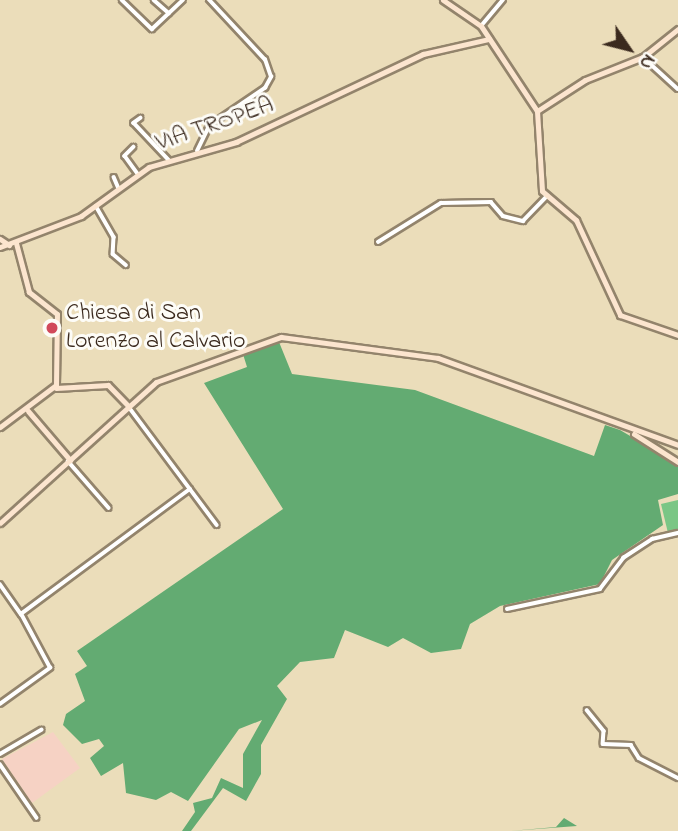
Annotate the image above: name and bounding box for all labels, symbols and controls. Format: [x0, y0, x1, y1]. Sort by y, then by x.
north arrow [594, 14, 664, 84]
text: N [632, 48, 661, 74]
street label: VIA TROPEA [152, 91, 278, 159]
place label: Chiesa di San Lorenzo al Calvario [66, 300, 246, 356]
marker: Chiesa di San Lorenzo al Calvario [44, 320, 60, 336]

